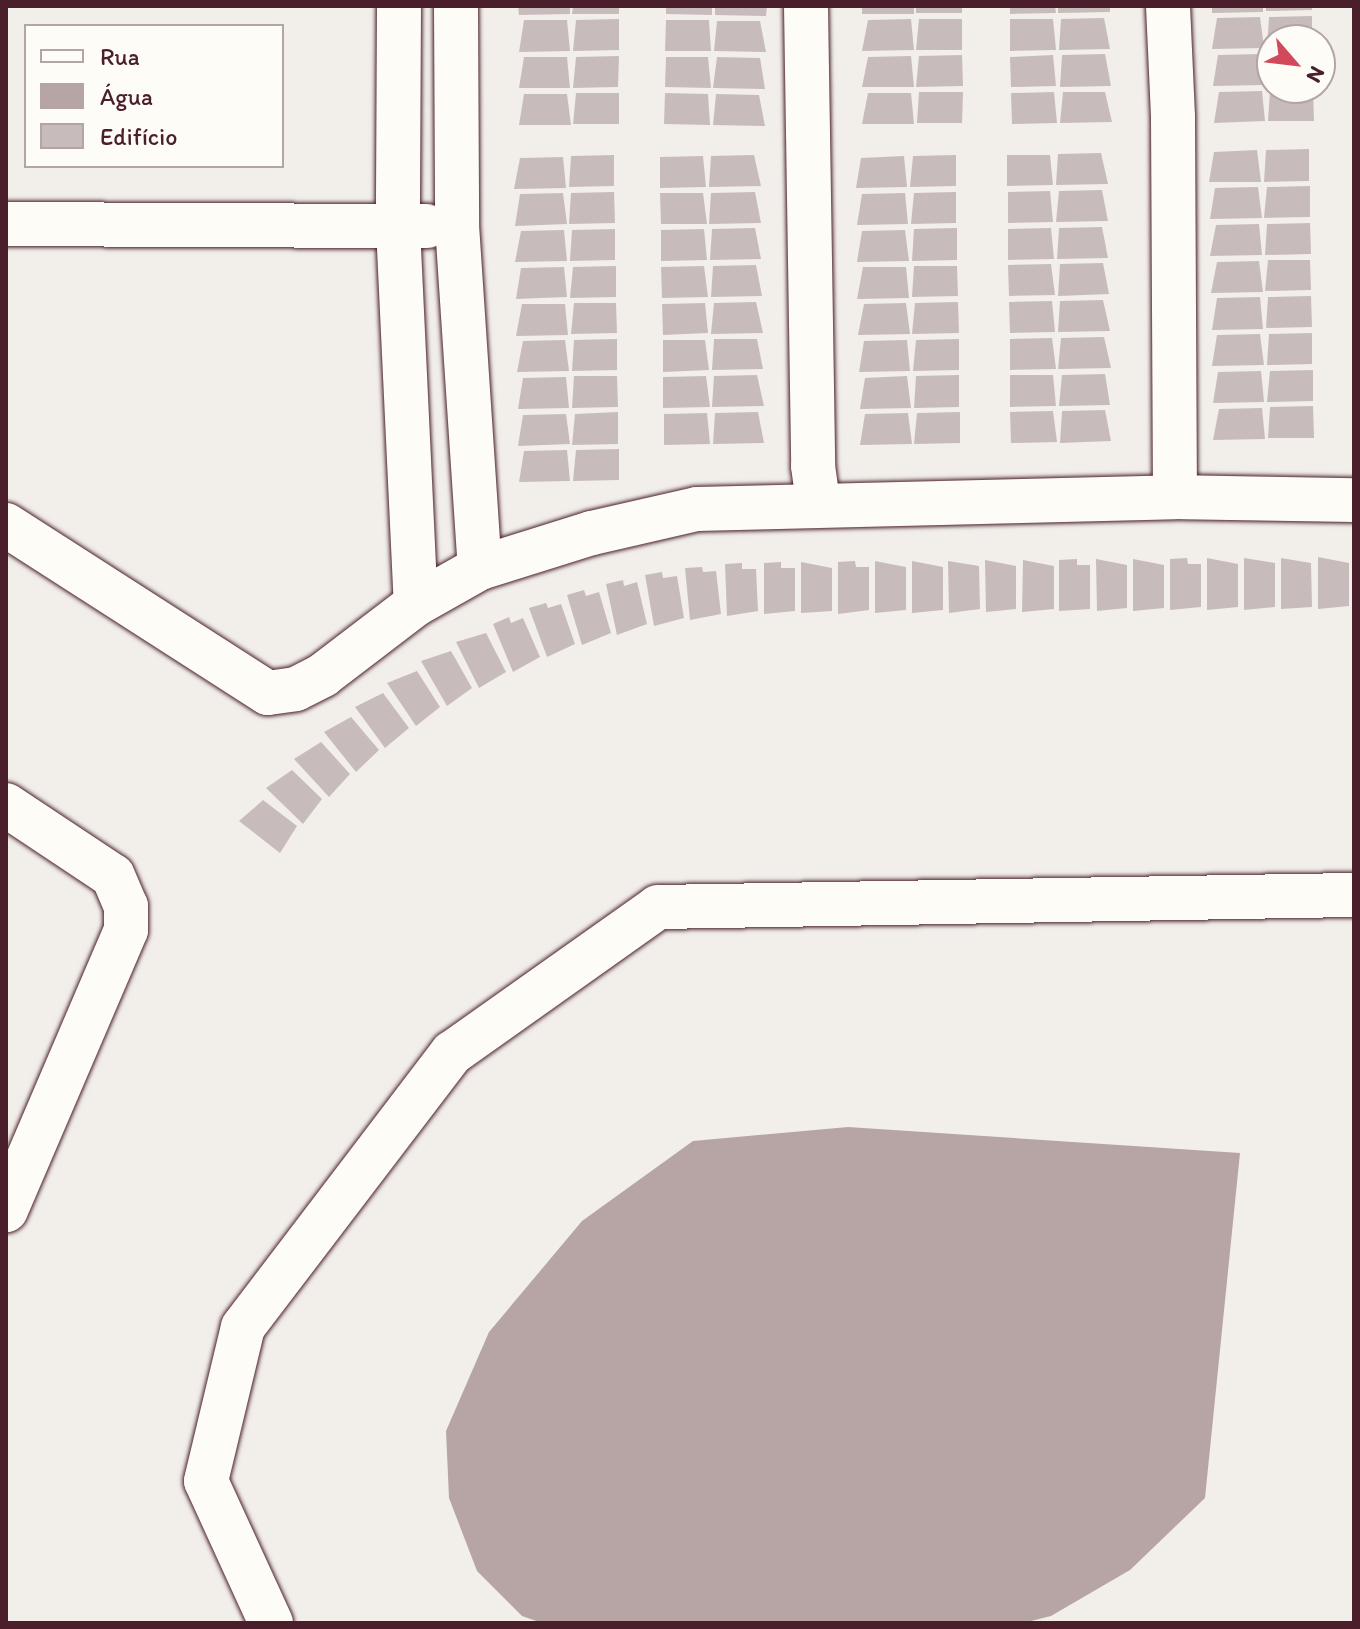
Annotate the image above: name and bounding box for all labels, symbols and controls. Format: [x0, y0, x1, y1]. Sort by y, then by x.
legend [24, 24, 284, 168]
north arrow [1256, 24, 1336, 104]
text: Rua [100, 42, 140, 71]
text: N [1300, 62, 1331, 87]
text: Água [100, 82, 153, 111]
text: Edifício [100, 122, 177, 151]

